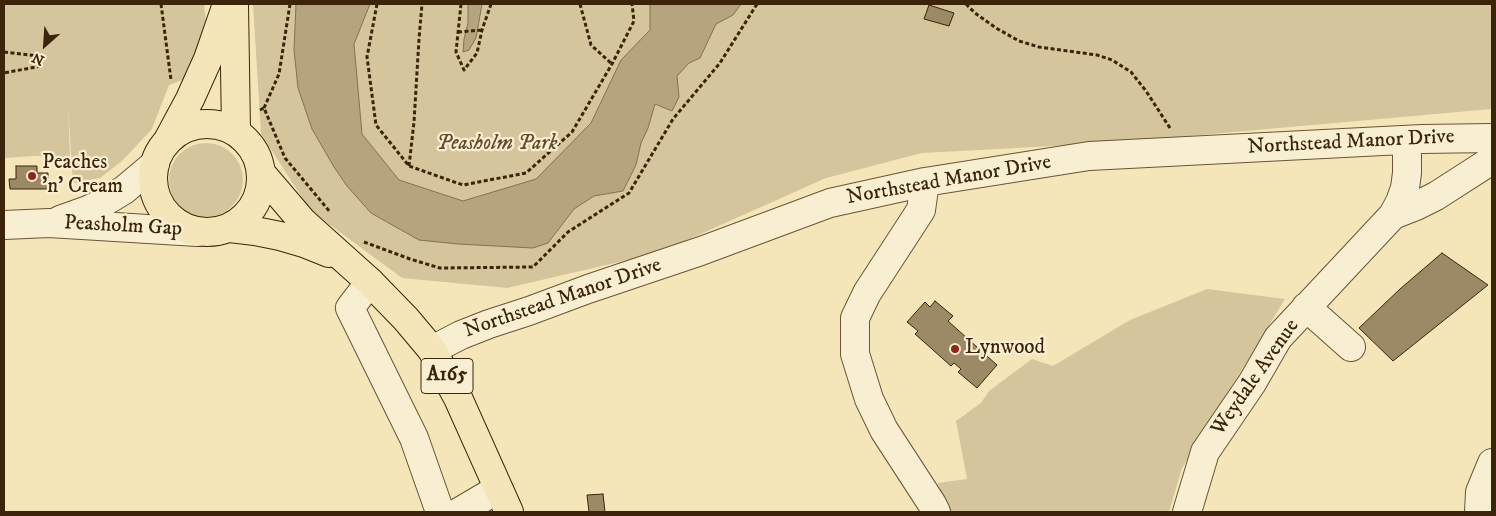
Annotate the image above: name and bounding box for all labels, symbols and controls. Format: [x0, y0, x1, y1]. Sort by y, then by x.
north arrow [20, 20, 70, 70]
text: N [29, 48, 48, 69]
street label: Northstead Manor Drive [1247, 125, 1455, 161]
park label: Peasholm Park [436, 132, 558, 158]
place label: Peaches 'n' Cream [42, 151, 123, 201]
street label: Northstead Manor Drive [845, 151, 1053, 211]
marker: Peaches 'n' Cream [26, 170, 38, 182]
street label: Peasholm Gap [63, 211, 183, 243]
street label: Northstead Manor Drive [461, 253, 665, 345]
street label: Weydale Avenue [1207, 315, 1305, 441]
place label: Lynwood [965, 336, 1045, 362]
marker: Lynwood [949, 343, 961, 355]
road number: A165 [421, 358, 473, 394]

